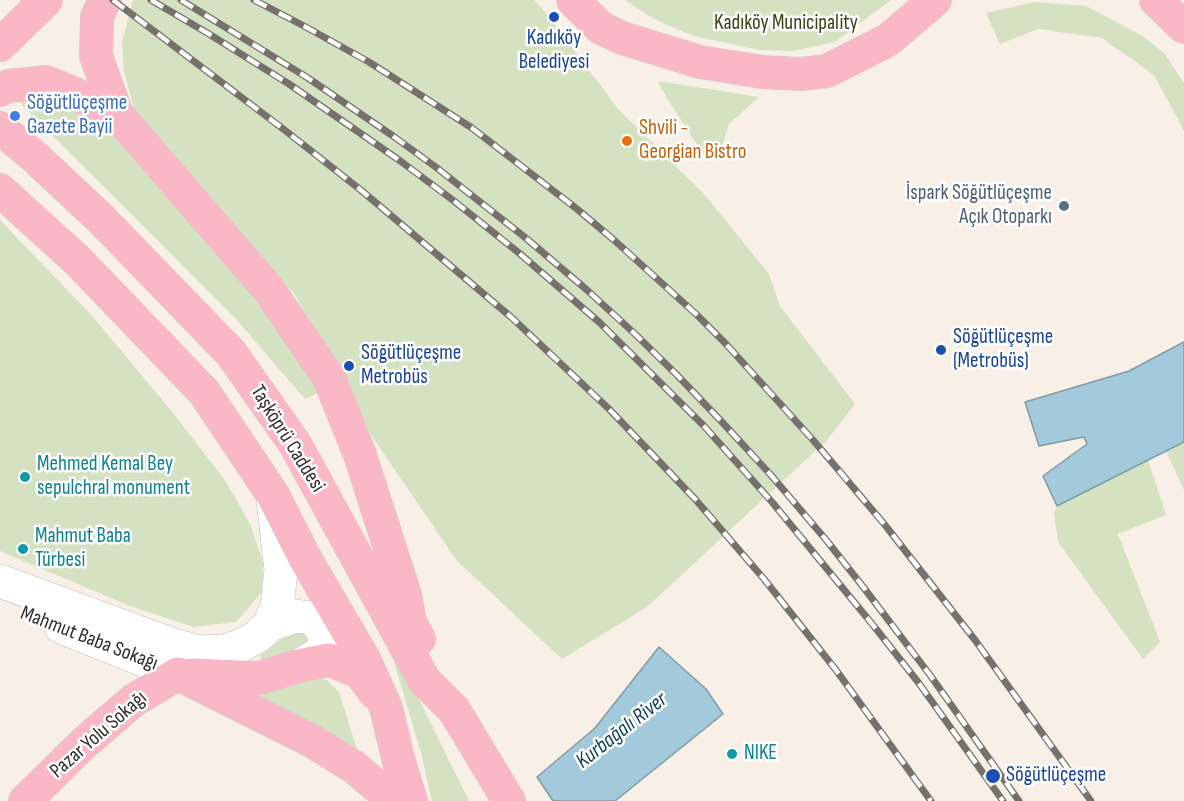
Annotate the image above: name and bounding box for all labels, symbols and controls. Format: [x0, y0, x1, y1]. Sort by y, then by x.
marker: Kadıköy Belediyesi [547, 10, 561, 24]
park label: Kadıköy Municipality [714, 11, 858, 37]
place label: Kadıköy Belediyesi [519, 26, 589, 76]
place label: Söğütlüçeşme Gazete Bayii [27, 91, 127, 141]
marker: Söğütlüçeşme Gazete Bayii [8, 109, 22, 123]
place label: Shvili - Georgian Bistro [639, 116, 746, 166]
marker: Shvili - Georgian Bistro [620, 134, 634, 148]
place label: İspark Söğütlüçeşme Açık Otoparkı [906, 181, 1052, 231]
marker: İspark Söğütlüçeşme Açık Otoparkı [1057, 199, 1071, 213]
place label: Söğütlüçeşme (Metrobüs) [953, 325, 1053, 375]
place label: Söğütlüçeşme Metrobüs [361, 341, 461, 391]
marker: Söğütlüçeşme (Metrobüs) [934, 343, 948, 357]
marker: Söğütlüçeşme Metrobüs [342, 359, 356, 373]
street label: Taşköprü Caddesi [244, 381, 330, 497]
place label: Mehmed Kemal Bey sepulchral monument [37, 452, 190, 502]
marker: Mehmed Kemal Bey sepulchral monument [18, 470, 32, 484]
place label: Mahmut Baba Türbesi [35, 524, 131, 574]
marker: Mahmut Baba Türbesi [16, 542, 30, 556]
street label: Mahmut Baba Sokağı [17, 601, 161, 677]
street label: Pazar Yolu Sokağı [45, 686, 153, 784]
water label: Kurbağalı River [571, 687, 673, 775]
place label: NIKE [744, 741, 777, 767]
marker: NIKE [725, 747, 739, 761]
place label: Söğütlüçeşme [1006, 763, 1106, 789]
marker: Söğütlüçeşme [984, 767, 1002, 785]

